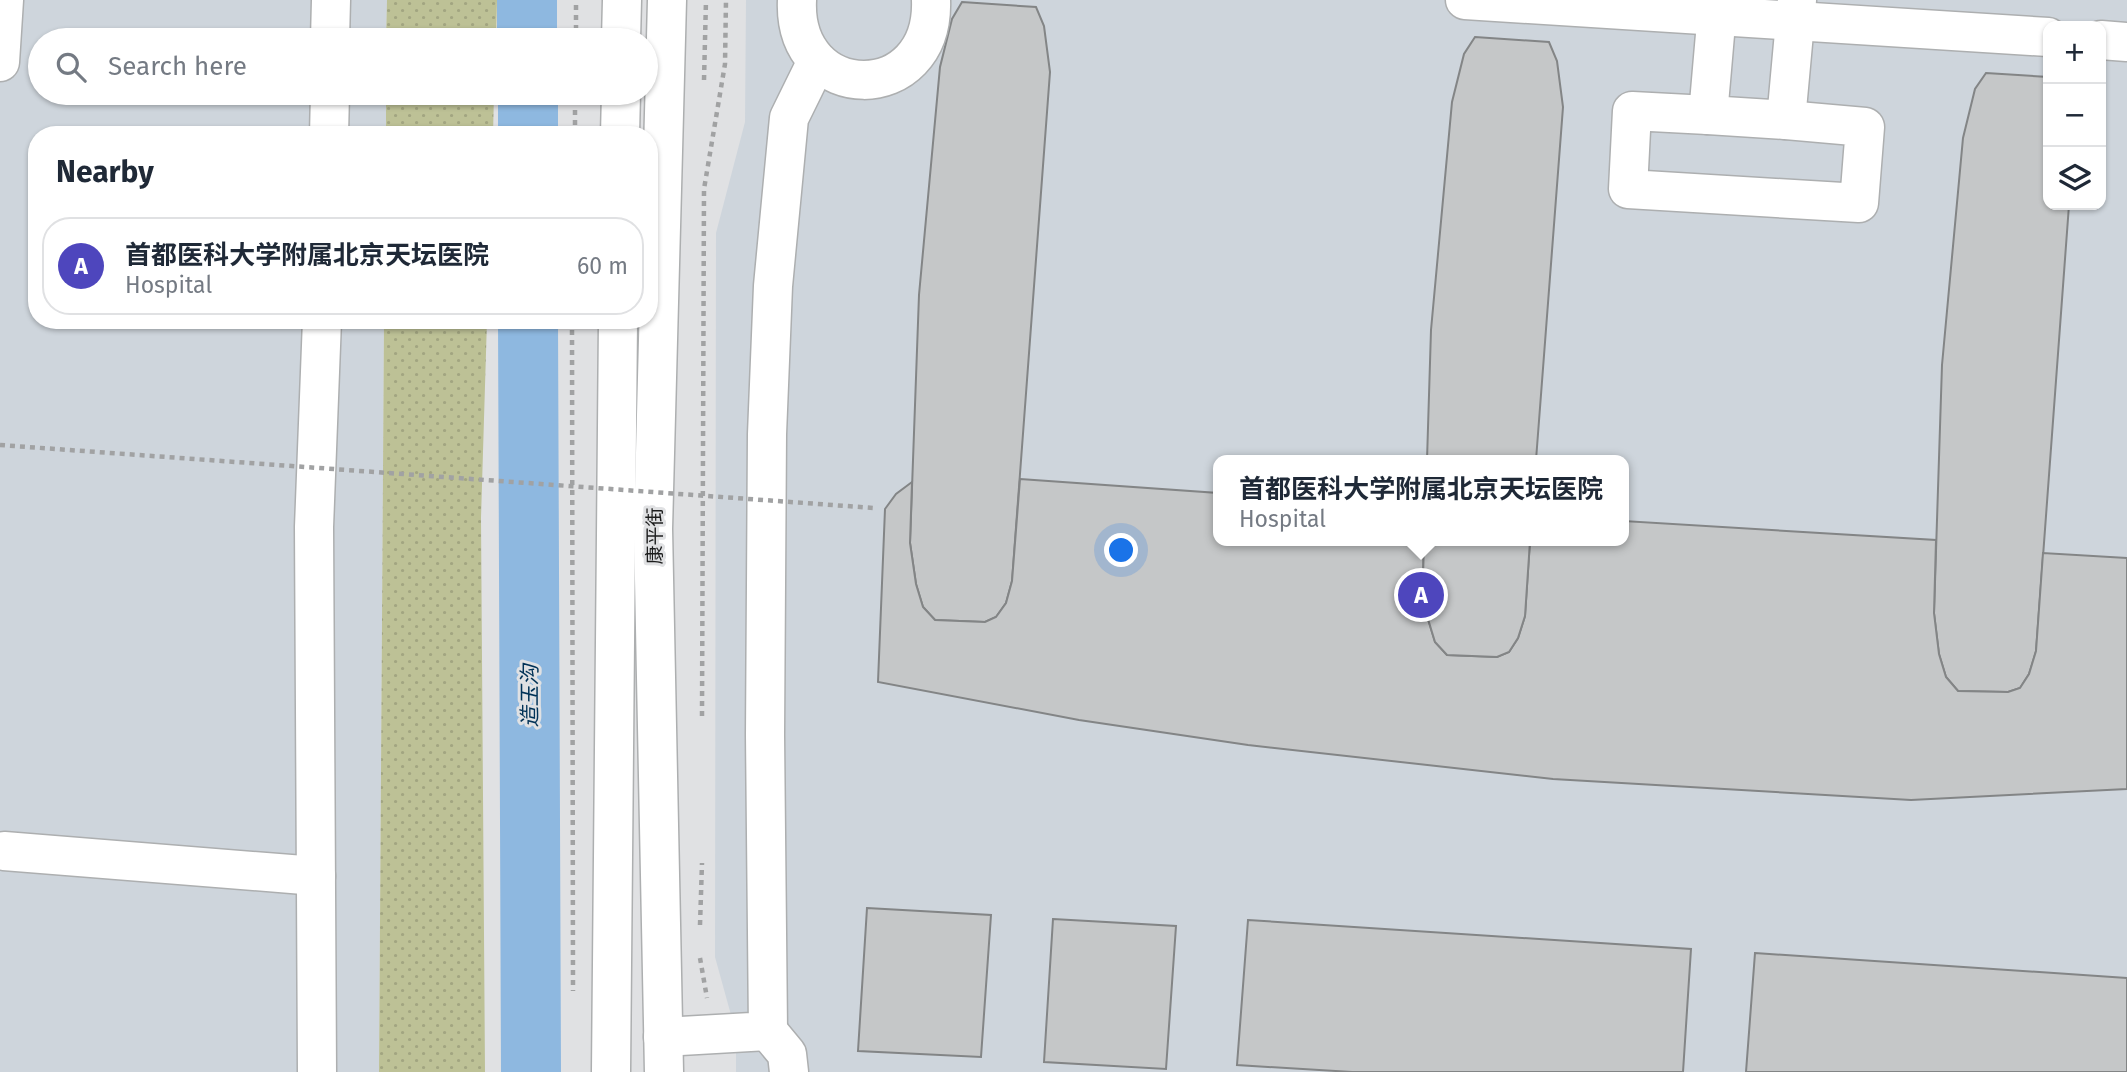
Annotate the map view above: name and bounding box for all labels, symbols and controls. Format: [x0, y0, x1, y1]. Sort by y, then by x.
map controls [2043, 21, 2106, 210]
button: + [2043, 21, 2106, 84]
search box [28, 28, 658, 105]
icon: search [52, 48, 90, 86]
text: Search here [108, 51, 247, 82]
button: − [2043, 84, 2106, 147]
button: layers [2043, 147, 2106, 210]
text: Nearby [56, 154, 154, 190]
text: 首都医科大学附属北京天坛医院 [125, 240, 489, 271]
text: A [74, 252, 88, 280]
text: 60 m [577, 252, 628, 280]
text: Hospital [125, 271, 212, 299]
popup [1213, 455, 1629, 546]
text: 首都医科大学附属北京天坛医院 [1239, 474, 1603, 505]
text: Hospital [1239, 505, 1326, 533]
street label: 康平街 [643, 507, 666, 565]
your location [1104, 533, 1138, 567]
pin: A [1398, 569, 1444, 621]
water label: 造玉沟 [517, 663, 543, 728]

